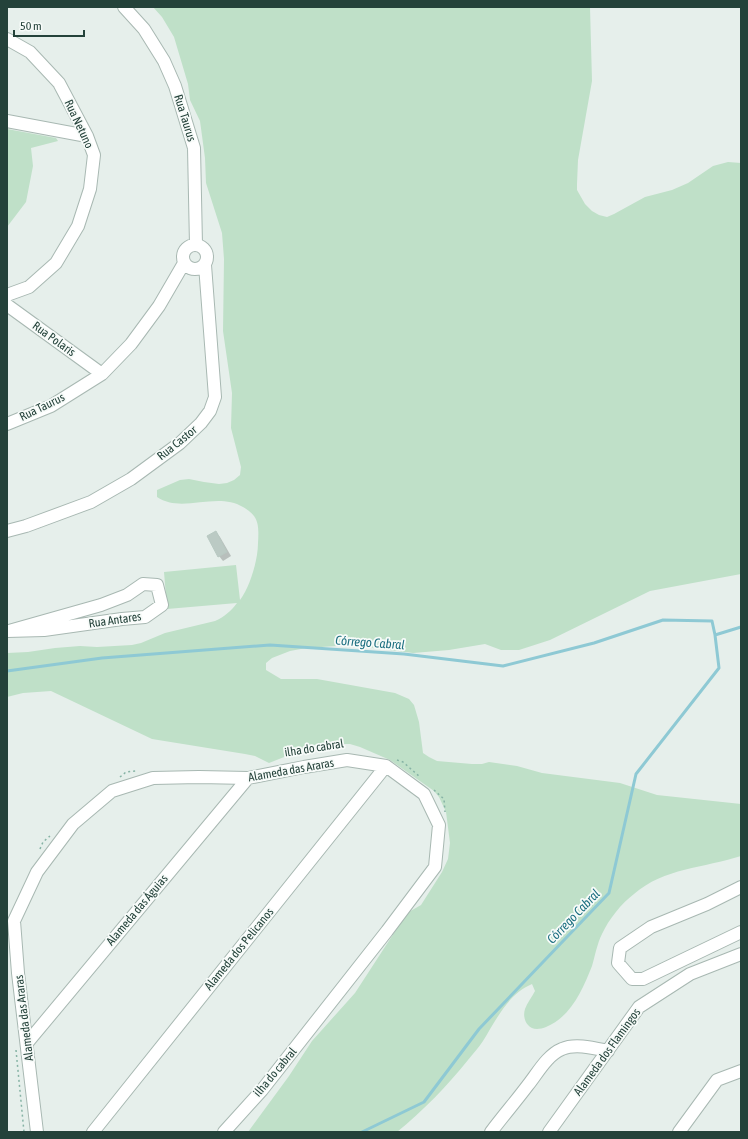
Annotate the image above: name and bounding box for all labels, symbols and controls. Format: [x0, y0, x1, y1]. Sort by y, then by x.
scale bar [14, 12, 84, 38]
text: 50 m [20, 19, 42, 33]
street label: Rua Taurus [171, 93, 199, 143]
street label: Rua Netuno [62, 97, 97, 151]
street label: Rua Polaris [30, 319, 78, 359]
street label: Rua Taurus [17, 390, 67, 424]
street label: Rua Castor [154, 423, 200, 463]
street label: Rua Antares [88, 609, 142, 631]
water label: Córrego Cabral [335, 633, 405, 652]
street label: ilha do cabral [283, 736, 345, 760]
street label: Alameda das Araras [247, 756, 335, 784]
street label: Alameda das Águias [103, 872, 171, 948]
water label: Córrego Cabral [544, 886, 603, 947]
street label: Alameda dos Pelicanos [202, 905, 276, 993]
street label: Alameda das Araras [12, 974, 36, 1062]
street label: Alameda dos Flamingos [571, 1006, 643, 1098]
street label: ilha do cabral [250, 1044, 300, 1099]

